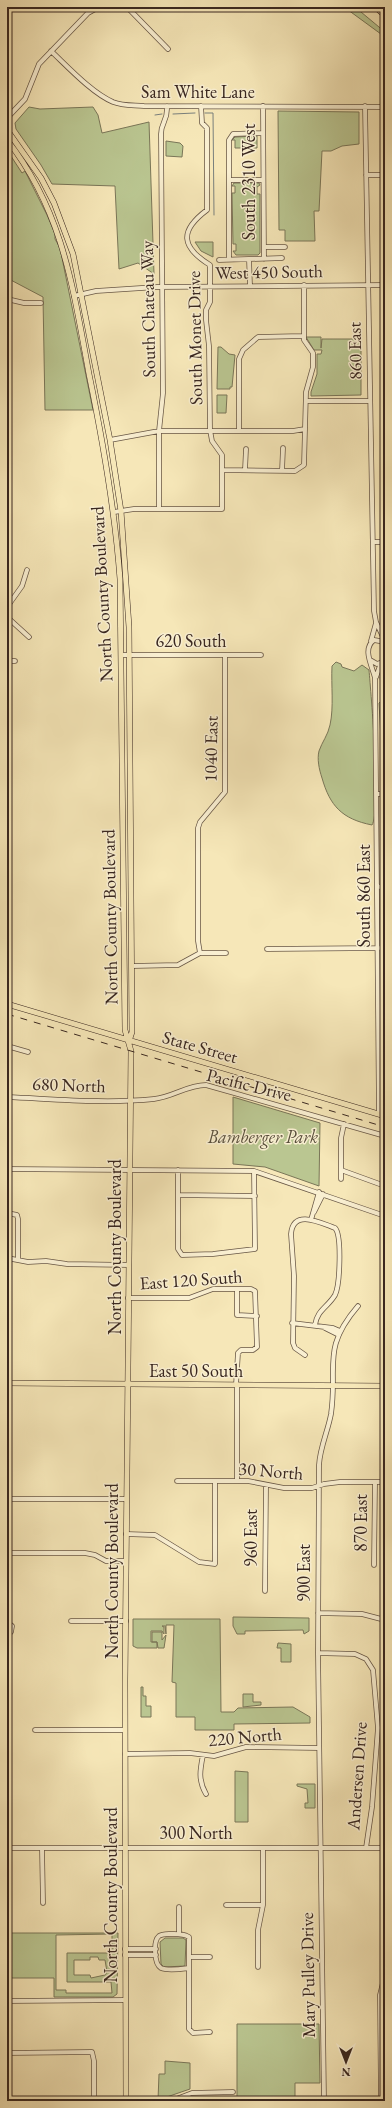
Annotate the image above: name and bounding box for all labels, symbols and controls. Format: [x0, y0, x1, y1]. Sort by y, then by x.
street label: Sam White Lane [141, 80, 255, 103]
street label: South 2310 West [237, 123, 260, 240]
street label: South Chateau Way [135, 240, 160, 378]
street label: West 450 South [215, 259, 323, 284]
street label: South Monet Drive [182, 271, 207, 405]
street label: 860 East [342, 322, 367, 380]
street label: North County Boulevard [85, 505, 118, 682]
street label: 620 South [155, 629, 227, 652]
street label: 1040 East [198, 715, 223, 782]
street label: North County Boulevard [96, 828, 123, 1005]
street label: South 860 East [352, 844, 375, 948]
street label: State Street [160, 1025, 241, 1068]
street label: Pacific Drive [204, 1063, 294, 1106]
street label: 680 North [32, 1072, 106, 1097]
park label: Bamberger Park [207, 1125, 318, 1149]
street label: North County Boulevard [103, 1158, 126, 1335]
street label: East 120 South [139, 1264, 243, 1295]
street label: East 50 South [149, 1359, 243, 1382]
street label: 30 North [238, 1456, 304, 1485]
street label: North County Boulevard [100, 1482, 123, 1659]
street label: 870 East [349, 1494, 372, 1552]
street label: 960 East [239, 1509, 262, 1567]
street label: 900 East [292, 1544, 315, 1602]
street label: Andersen Drive [341, 1721, 372, 1832]
street label: 220 North [207, 1722, 283, 1751]
street label: North County Boulevard [99, 1806, 122, 1983]
street label: 300 North [159, 1821, 233, 1844]
street label: Mary Pulley Drive [295, 1912, 320, 2038]
north arrow [326, 2042, 366, 2082]
text: N [341, 2065, 350, 2079]

